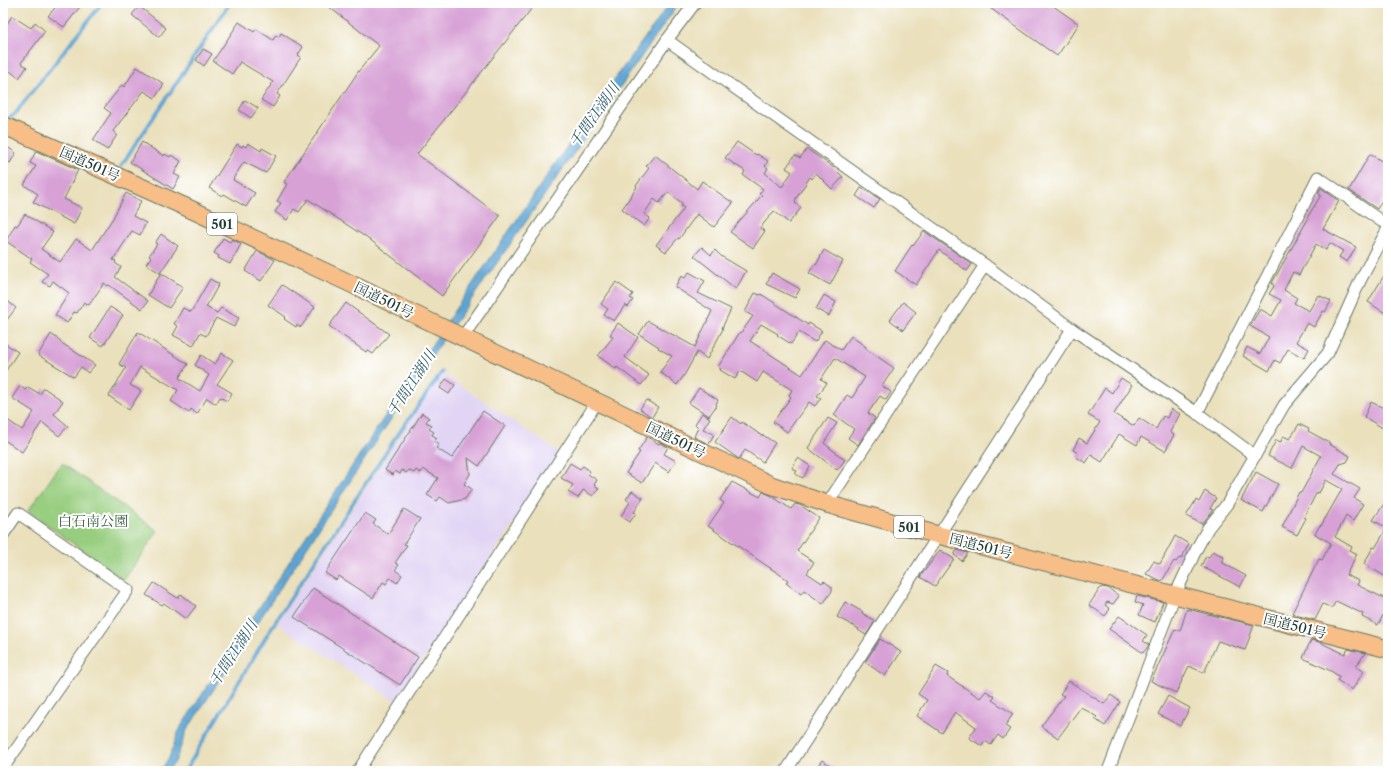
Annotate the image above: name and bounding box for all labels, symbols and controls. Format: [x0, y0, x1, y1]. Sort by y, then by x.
water label: 千間江湖川 [565, 77, 624, 151]
street label: 国道501号 [57, 143, 123, 185]
road number: 501 [207, 213, 237, 235]
street label: 国道501号 [351, 278, 417, 322]
water label: 千間江湖川 [383, 345, 440, 420]
street label: 国道501号 [643, 418, 709, 462]
park label: 白石南公園 [58, 512, 128, 530]
road number: 501 [894, 516, 924, 538]
street label: 国道501号 [948, 529, 1014, 563]
street label: 国道501号 [1262, 609, 1328, 643]
water label: 千間江湖川 [205, 615, 262, 690]

